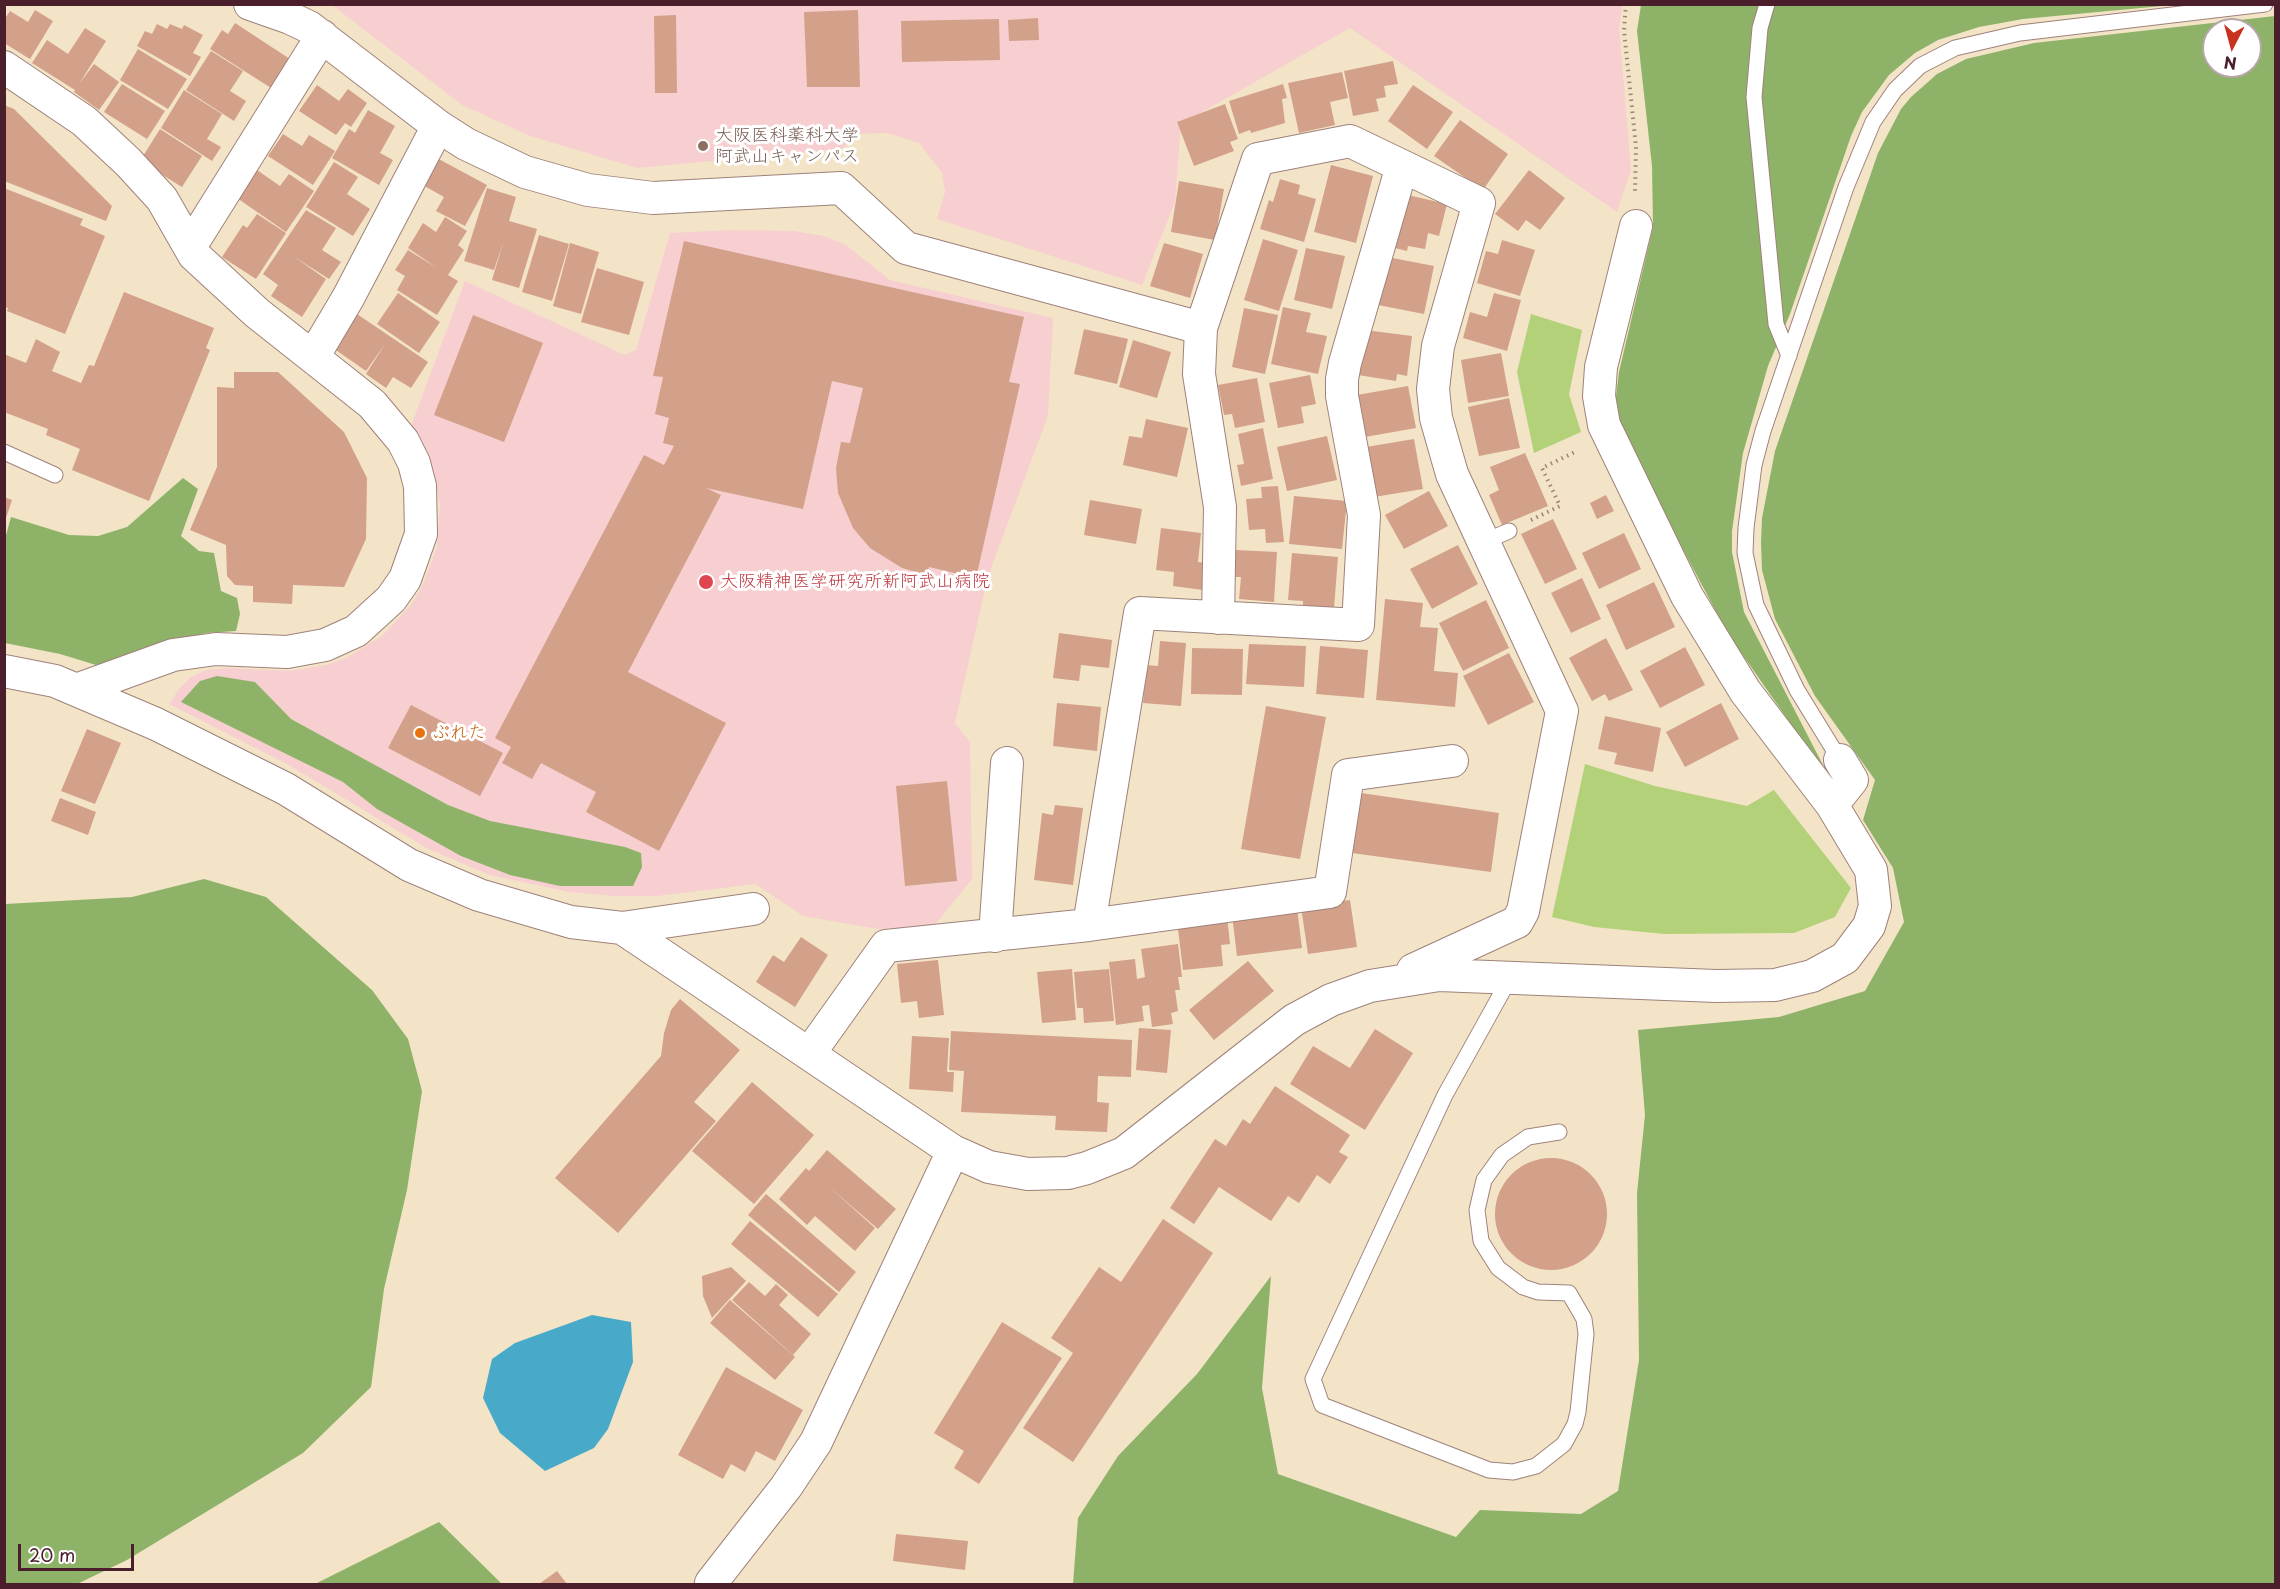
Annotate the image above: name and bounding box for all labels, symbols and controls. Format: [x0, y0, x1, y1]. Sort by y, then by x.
north arrow [2202, 18, 2262, 78]
text: N [2223, 51, 2238, 77]
place label: 大阪医科薬科大学 阿武山キャンパス [715, 125, 859, 168]
marker: 大阪医科薬科大学 阿武山キャンパス [696, 139, 710, 153]
place label: 大阪精神医学研究所新阿武山病院 [720, 571, 990, 593]
marker: 大阪精神医学研究所新阿武山病院 [697, 573, 715, 591]
place label: ぷれた [432, 722, 486, 744]
marker: ぷれた [413, 726, 427, 740]
scale bar [21, 1532, 136, 1570]
text: 20 m [29, 1541, 75, 1568]

